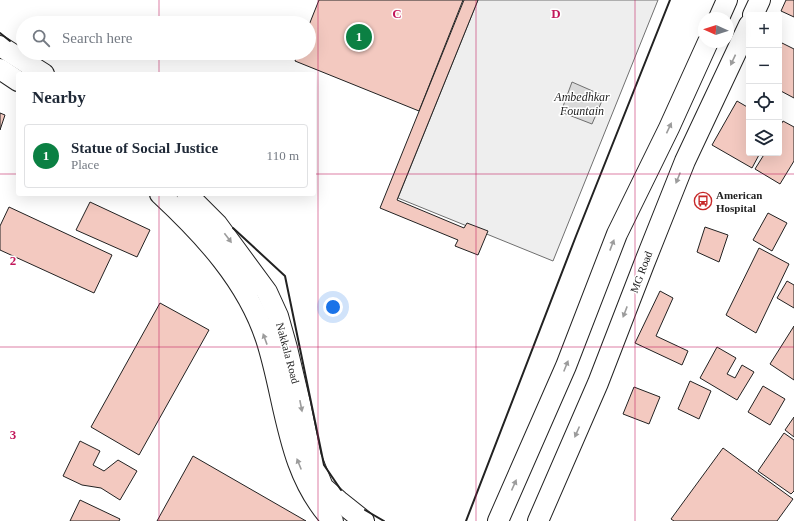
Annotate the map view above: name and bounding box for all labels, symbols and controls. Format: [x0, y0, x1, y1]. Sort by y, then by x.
text: C [392, 6, 402, 21]
text: D [551, 6, 561, 21]
north arrow [698, 12, 734, 48]
map controls [746, 12, 782, 156]
button: + [746, 12, 782, 48]
search box [16, 16, 316, 60]
pin: 1 [346, 22, 372, 52]
icon: search [30, 27, 52, 49]
text: Search here [62, 30, 132, 46]
button: − [746, 48, 782, 84]
one-way arrow [730, 54, 736, 66]
button: locate [746, 84, 782, 120]
text: Nearby [32, 88, 86, 107]
water label: Ambedhkar Fountain [553, 90, 610, 118]
button: layers [746, 120, 782, 156]
one-way arrow [666, 122, 672, 133]
text: Statue of Social Justice [71, 140, 218, 156]
text: 1 [43, 148, 49, 163]
text: 110 m [267, 148, 299, 163]
text: Place [71, 157, 99, 172]
one-way arrow [675, 172, 681, 184]
place label: American Hospital [716, 189, 762, 214]
bus stop icon: American Hospital [693, 191, 713, 211]
one-way arrow [224, 232, 232, 243]
one-way arrow [610, 238, 616, 250]
street label: MG Road [628, 249, 655, 295]
text: 2 [10, 253, 16, 268]
your location [323, 297, 343, 317]
one-way arrow [622, 306, 628, 318]
street label: Nakkala Road [274, 321, 302, 385]
one-way arrow [262, 332, 268, 344]
one-way arrow [563, 361, 569, 372]
one-way arrow [298, 400, 304, 412]
text: 3 [10, 427, 17, 442]
one-way arrow [573, 427, 579, 439]
one-way arrow [296, 458, 302, 469]
one-way arrow [511, 480, 517, 491]

